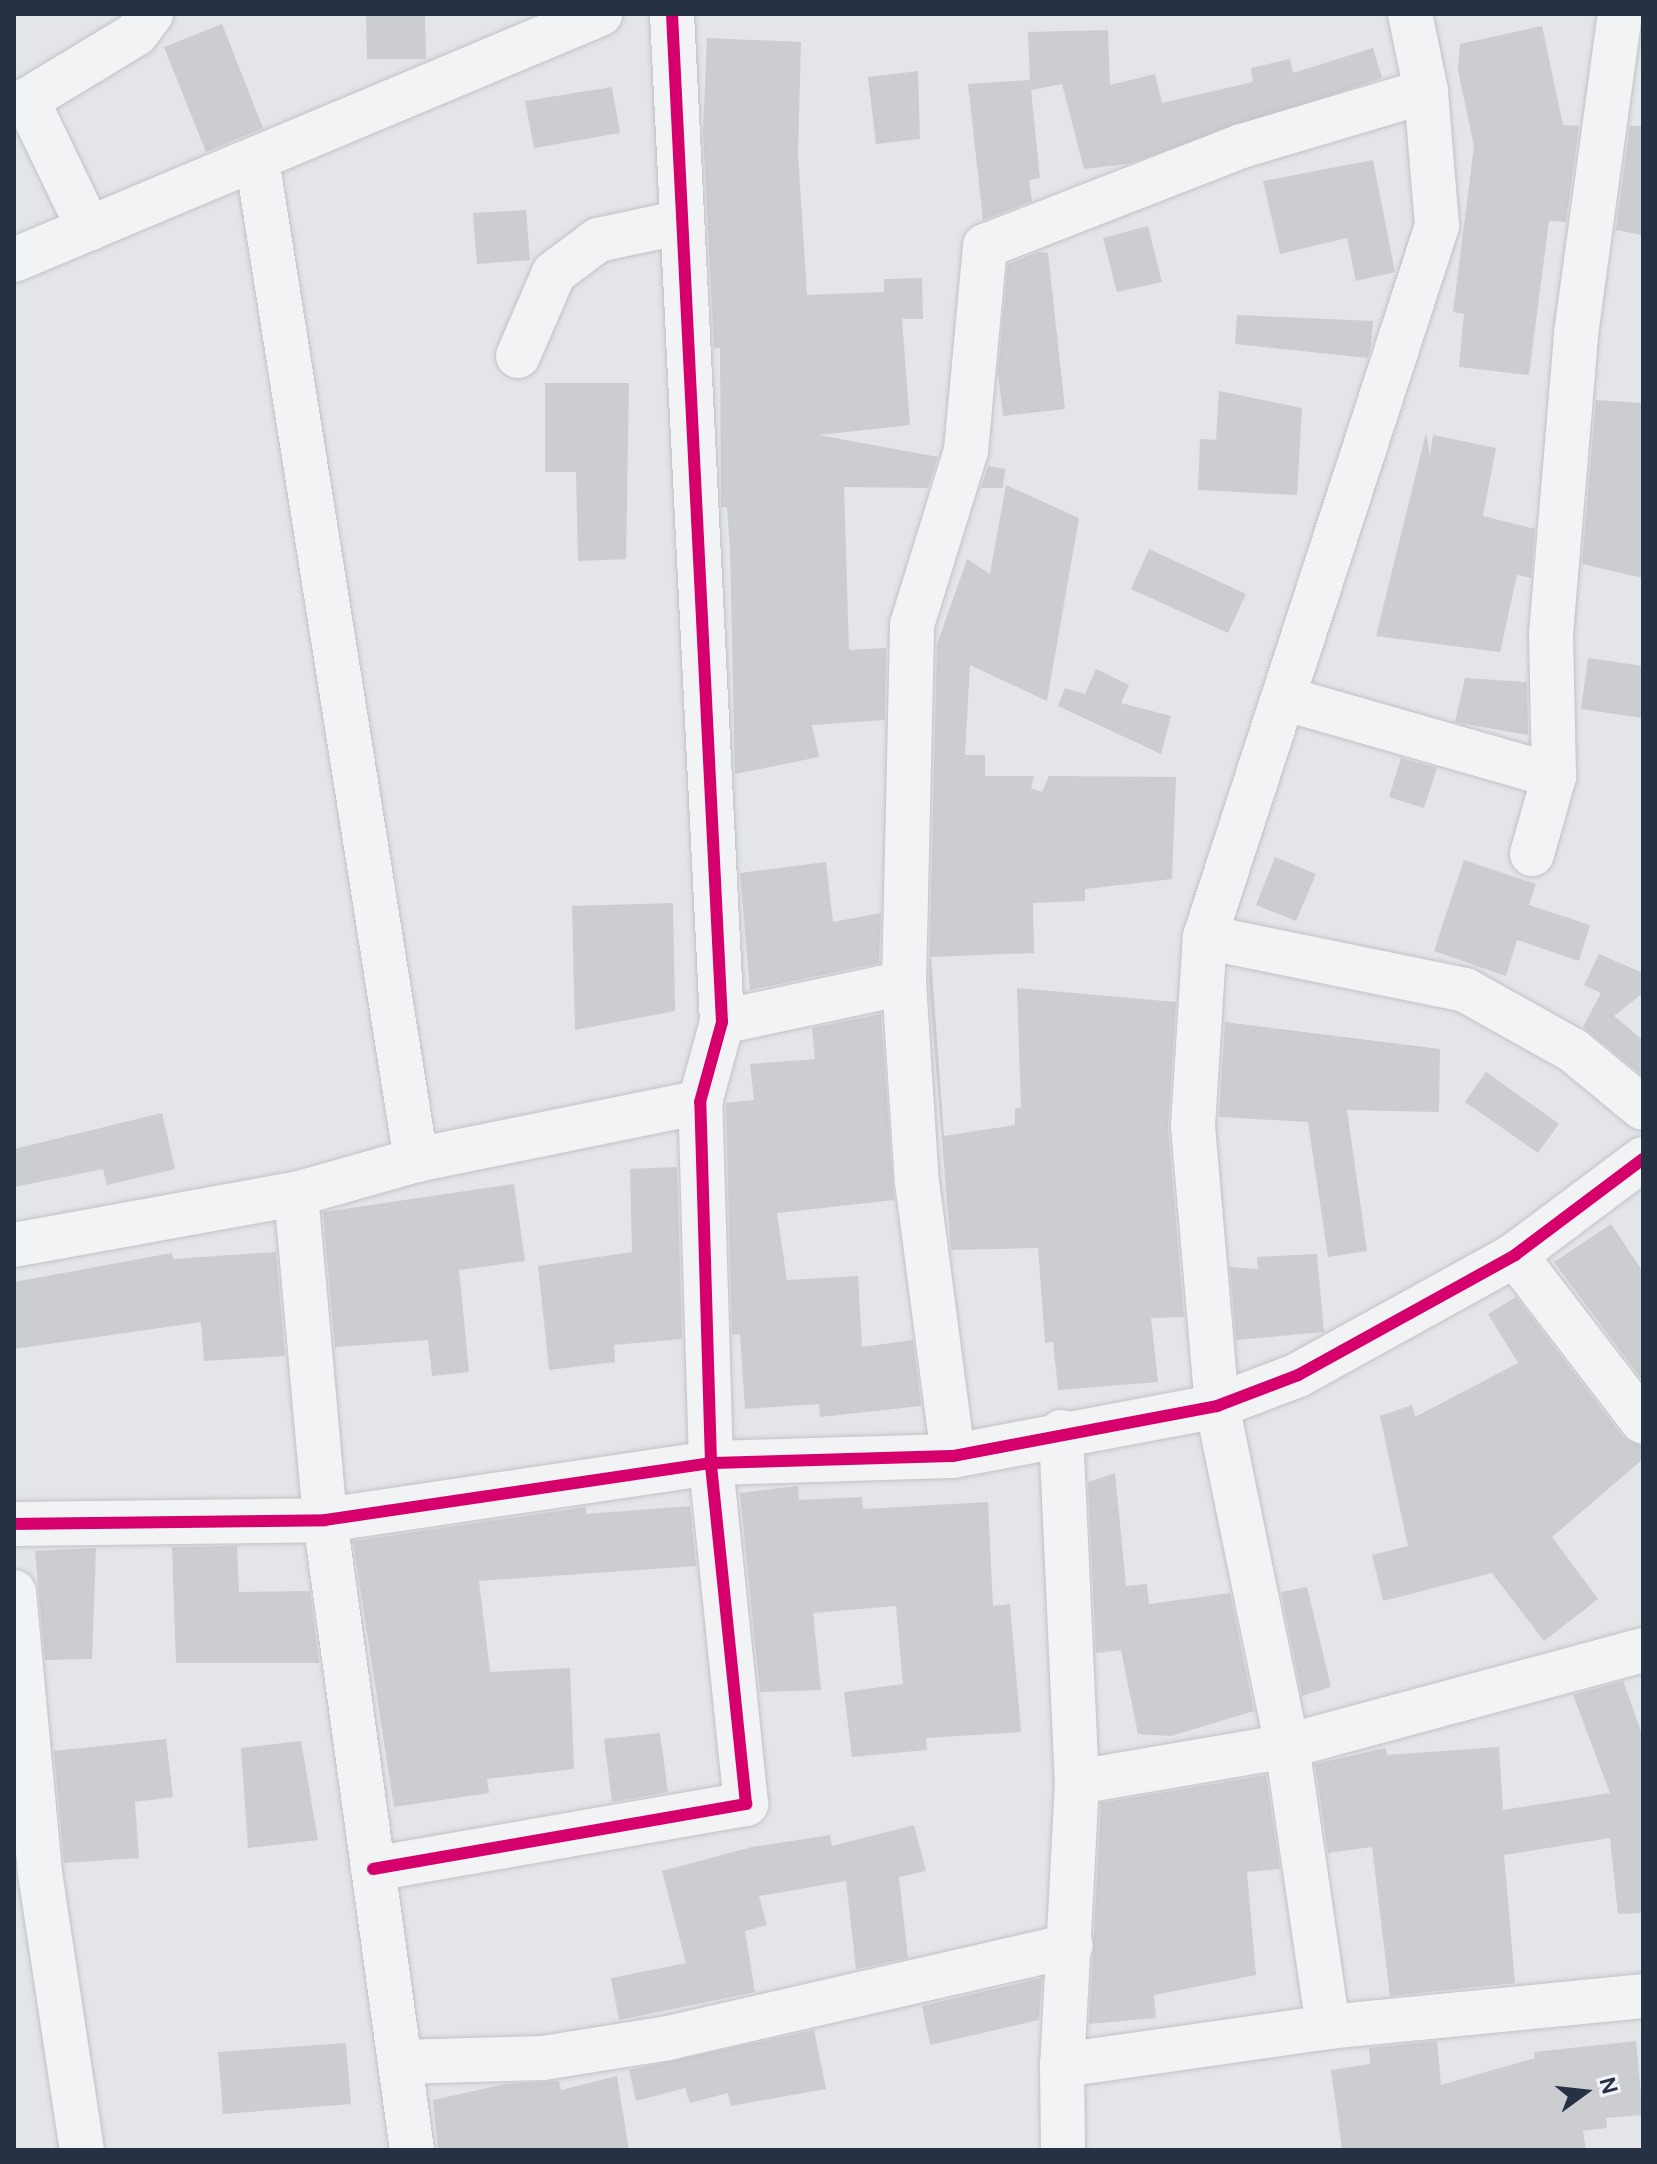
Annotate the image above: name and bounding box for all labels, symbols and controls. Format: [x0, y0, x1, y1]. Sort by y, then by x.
north arrow [1545, 2052, 1625, 2132]
text: N [1593, 2074, 1625, 2097]

